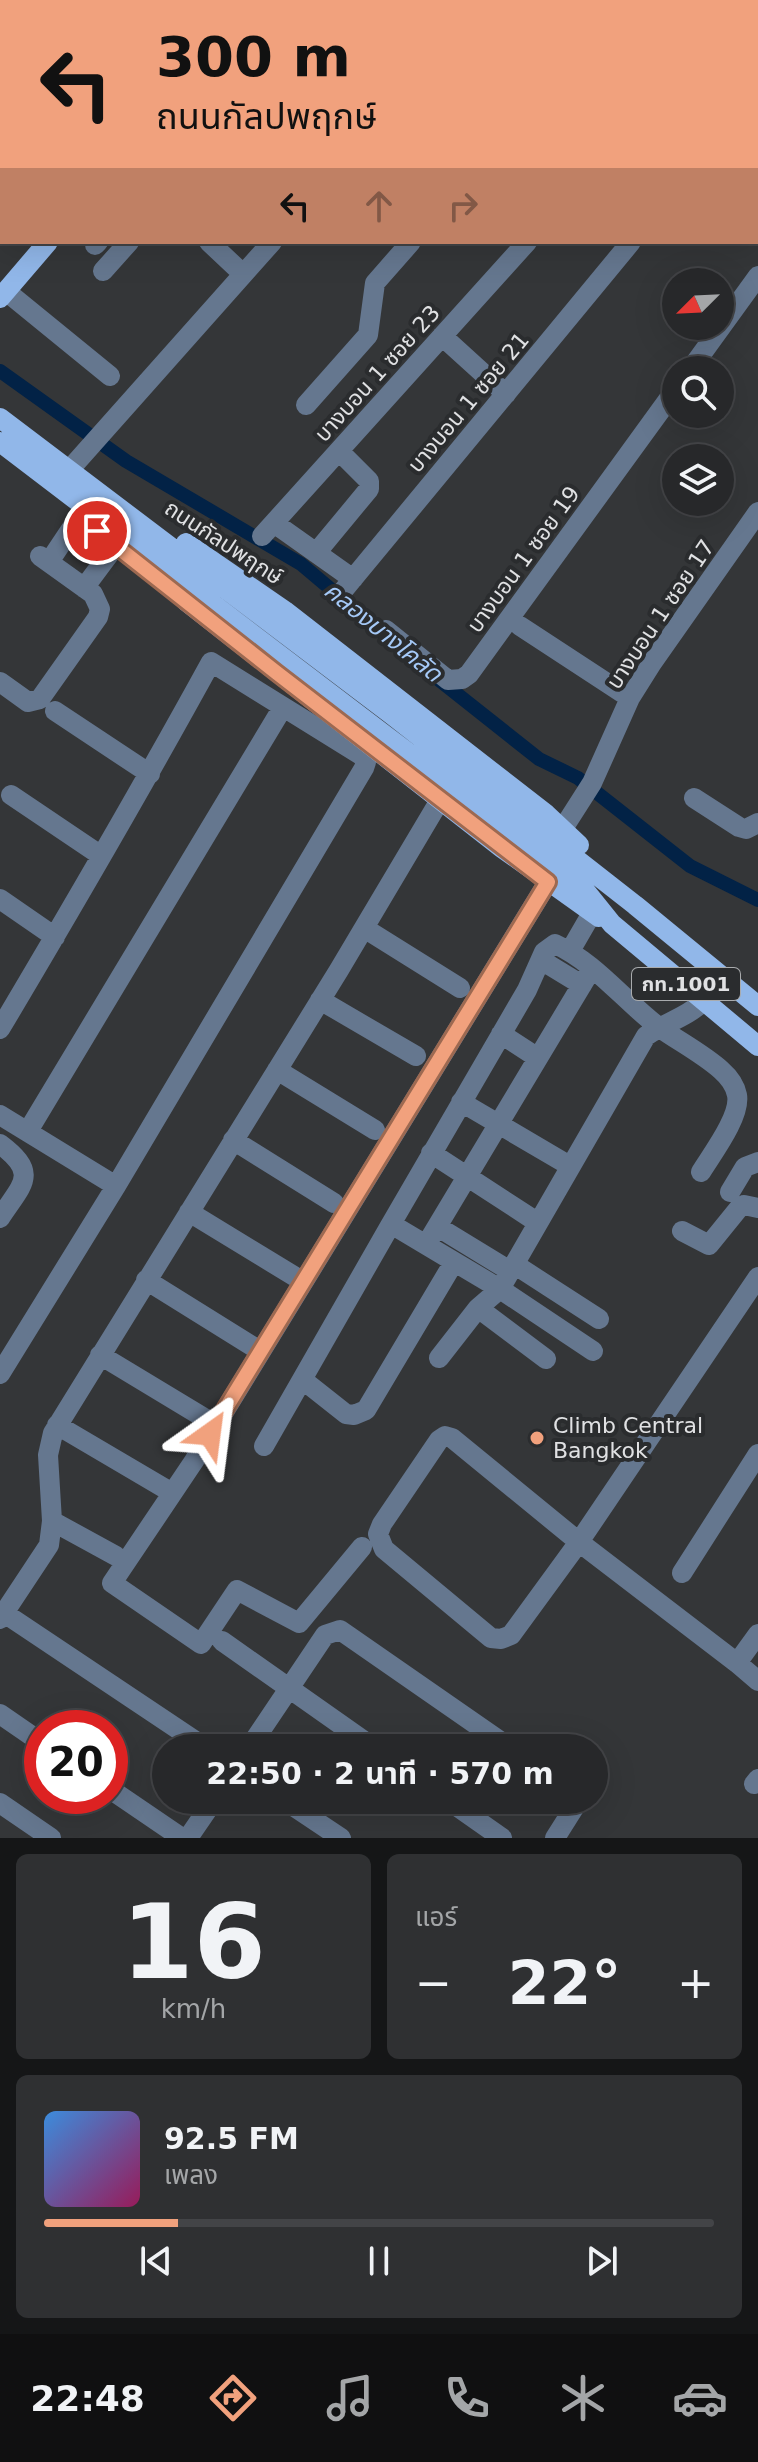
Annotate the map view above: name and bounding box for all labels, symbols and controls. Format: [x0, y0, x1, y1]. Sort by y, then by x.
text: 300 m [156, 24, 351, 89]
icon: left [24, 32, 128, 136]
text: ถนนกัลปพฤกษ์ [156, 96, 377, 137]
icon: left [273, 184, 317, 228]
icon: ahead [357, 184, 401, 228]
icon: right [441, 184, 485, 228]
north arrow [662, 268, 734, 340]
map controls [662, 268, 734, 516]
street label: บางบอน 1 ซอย 23 [310, 300, 445, 446]
street label: บางบอน 1 ซอย 21 [403, 328, 534, 477]
button: search [662, 356, 734, 428]
button: layers [662, 444, 734, 516]
street label: บางบอน 1 ซอย 19 [462, 481, 585, 637]
street label: ถนนกัลปพฤกษ์ [160, 495, 287, 590]
pin [63, 497, 131, 565]
icon: arrive [75, 509, 119, 553]
street label: บางบอน 1 ซอย 17 [601, 535, 720, 694]
water label: คลองบางโคลัด [319, 576, 448, 689]
road number: กท.1001 [632, 968, 740, 1000]
position arrow [168, 1392, 252, 1476]
place label: Climb Central Bangkok [553, 1413, 703, 1463]
marker: Climb Central Bangkok [528, 1429, 546, 1447]
speed limit sign: 20 [24, 1710, 128, 1814]
text: 22:50 · 2 นาที · 570 m [206, 1756, 554, 1791]
text: 16 [121, 1881, 266, 2003]
text: แอร์ [415, 1902, 457, 1932]
text: 22° [508, 1948, 621, 2018]
text: − [415, 1957, 452, 2008]
text: + [677, 1957, 714, 2008]
text: km/h [161, 1994, 226, 2024]
text: 92.5 FM [164, 2121, 299, 2156]
text: เพลง [164, 2160, 218, 2190]
icon: previous [134, 2239, 178, 2283]
icon: pause [357, 2239, 401, 2283]
icon: next [580, 2239, 624, 2283]
icon: directions [205, 2370, 261, 2426]
icon: music [322, 2370, 378, 2426]
icon: phone [439, 2370, 495, 2426]
icon: climate [555, 2370, 611, 2426]
icon: car [672, 2370, 728, 2426]
text: 22:48 [30, 2378, 145, 2419]

